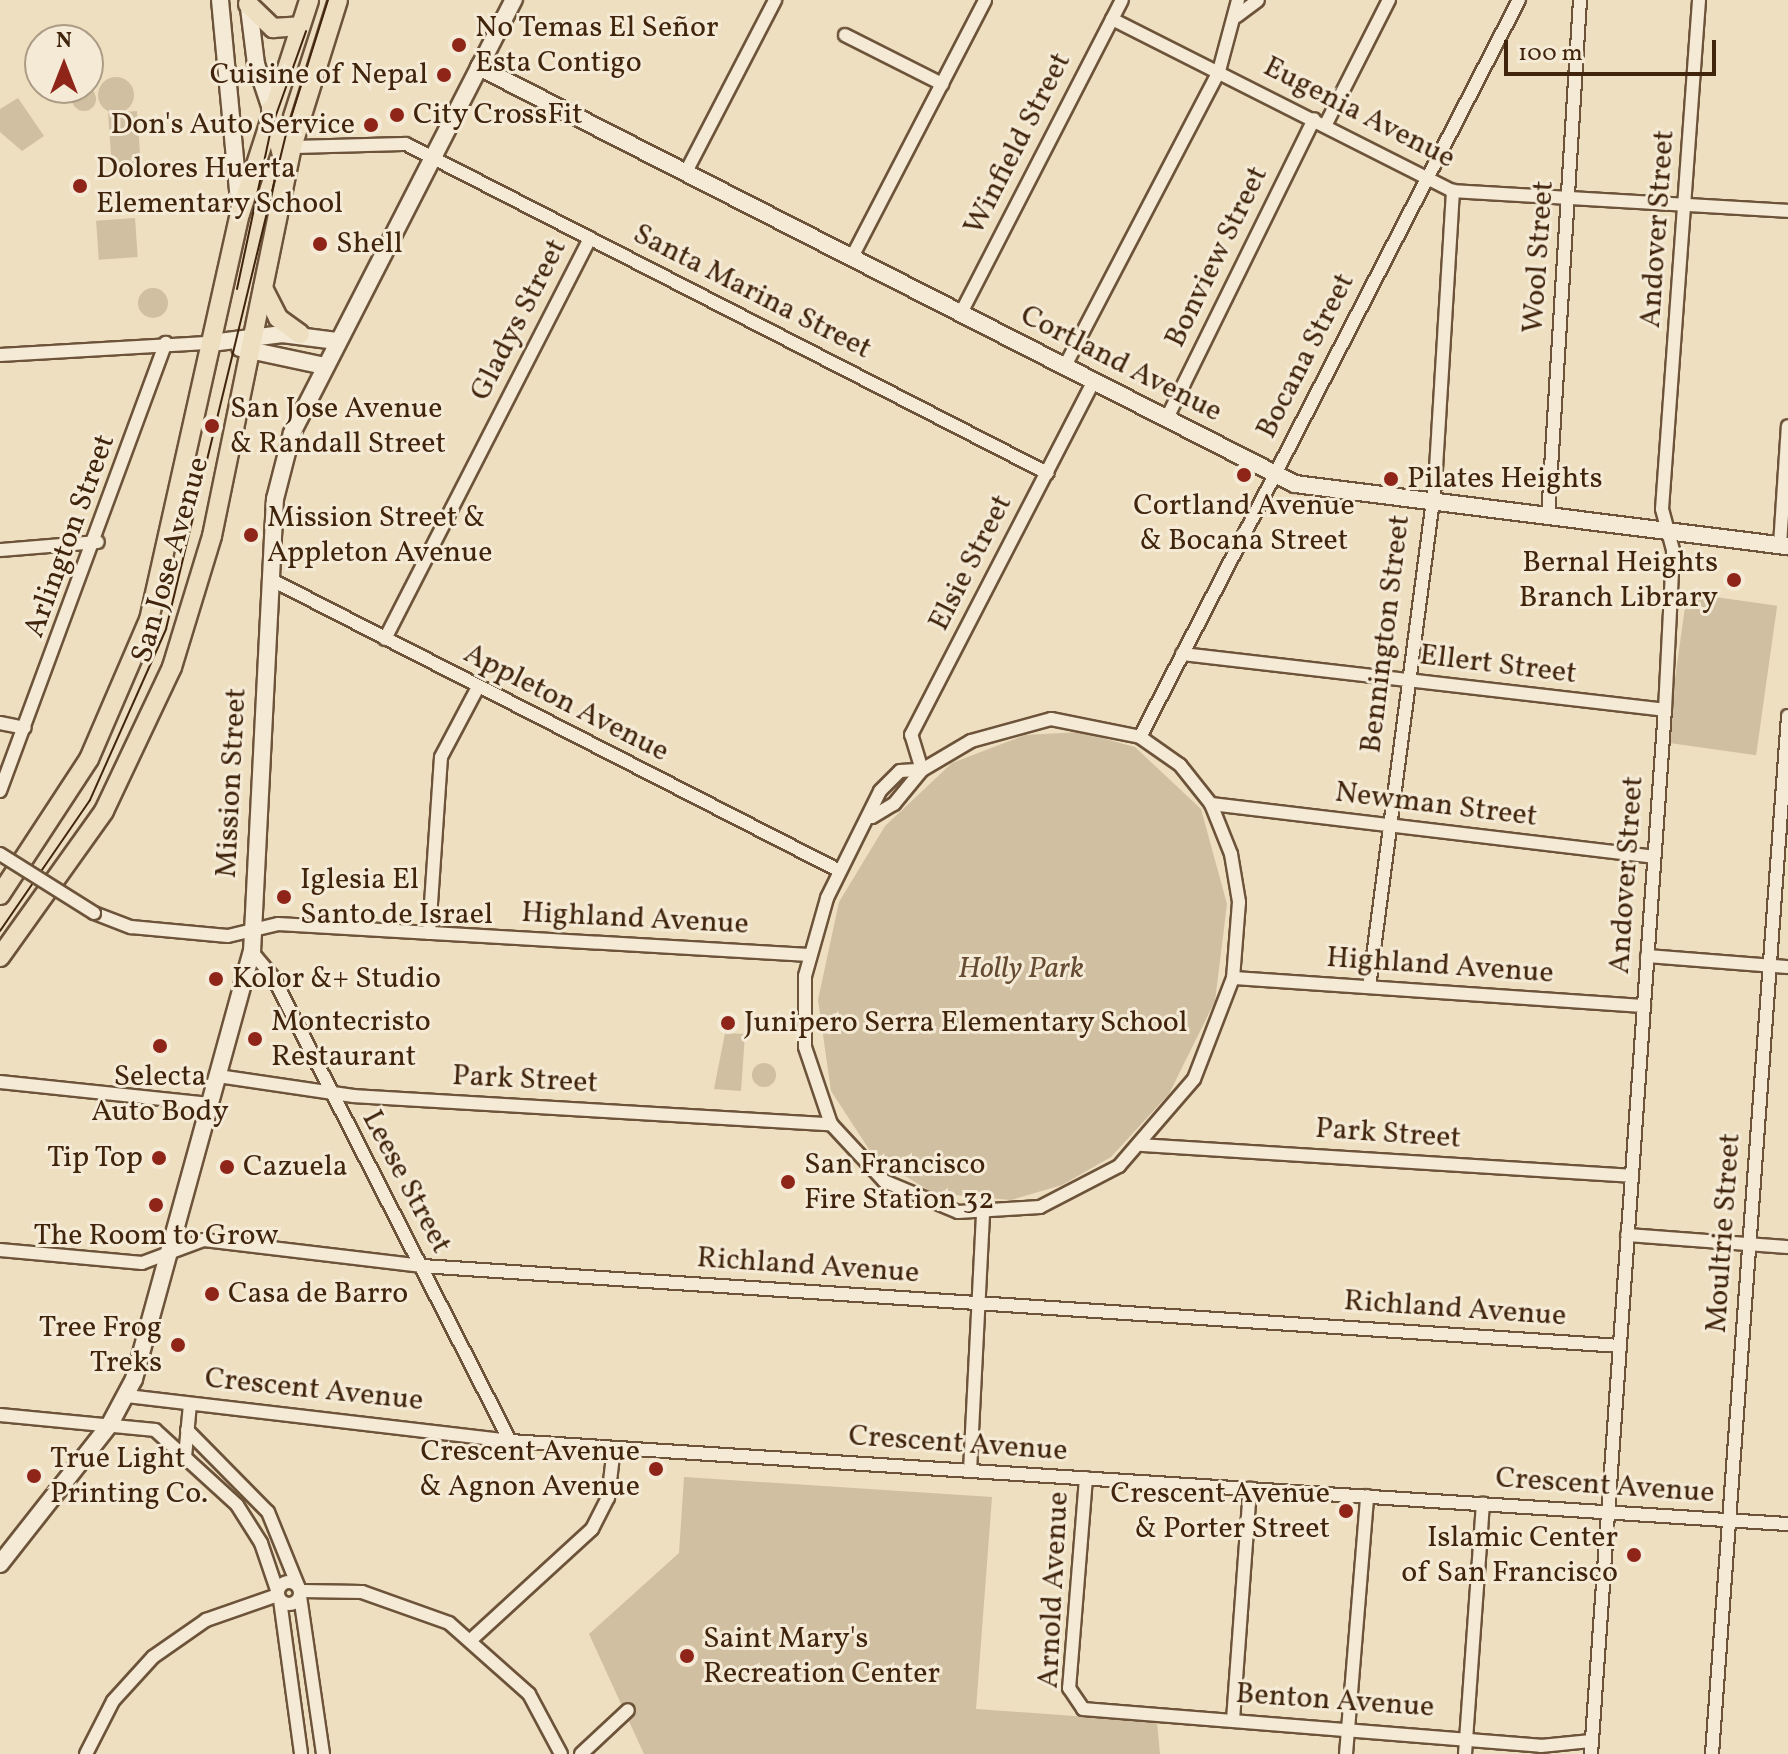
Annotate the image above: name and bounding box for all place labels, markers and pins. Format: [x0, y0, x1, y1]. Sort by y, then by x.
place label: No Temas El Señor Esta Contigo [475, 10, 719, 80]
marker: No Temas El Señor Esta Contigo [450, 36, 468, 54]
place label: Cuisine of Nepal [213, 57, 428, 93]
marker: Cuisine of Nepal [435, 66, 453, 84]
place label: City CrossFit [413, 97, 584, 133]
marker: City CrossFit [388, 106, 406, 124]
place label: Don's Auto Service [110, 107, 355, 143]
marker: Don's Auto Service [362, 116, 380, 134]
place label: Dolores Huerta Elementary School [96, 151, 344, 222]
marker: Dolores Huerta Elementary School [71, 177, 89, 195]
place label: Shell [336, 226, 403, 262]
marker: Shell [311, 235, 329, 253]
place label: San Jose Avenue & Randall Street [230, 391, 446, 462]
marker: San Jose Avenue & Randall Street [201, 415, 223, 437]
place label: Pilates Heights [1407, 461, 1603, 497]
marker: Cortland Avenue & Bocana Street [1235, 466, 1253, 484]
marker: Pilates Heights [1382, 470, 1400, 488]
place label: Cortland Avenue & Bocana Street [1133, 488, 1355, 558]
place label: Mission Street & Appleton Avenue [267, 500, 492, 570]
marker: Mission Street & Appleton Avenue [242, 526, 260, 544]
place label: Bernal Heights Branch Library [1519, 545, 1718, 616]
marker: Bernal Heights Branch Library [1725, 571, 1743, 589]
place label: Iglesia El Santo de Israel [300, 862, 493, 932]
marker: Iglesia El Santo de Israel [275, 888, 293, 906]
place label: Kolor &+ Studio [232, 961, 441, 997]
marker: Kolor &+ Studio [207, 970, 225, 988]
place label: Montecristo Restaurant [271, 1004, 431, 1074]
place label: Junipero Serra Elementary School [744, 1005, 1188, 1041]
marker: Junipero Serra Elementary School [719, 1014, 737, 1032]
marker: Montecristo Restaurant [246, 1030, 264, 1048]
marker: Selecta Auto Body [151, 1037, 169, 1055]
place label: Selecta Auto Body [91, 1059, 229, 1130]
place label: Tip Top [46, 1140, 143, 1176]
place label: San Francisco Fire Station 32 [804, 1147, 994, 1218]
marker: Tip Top [150, 1149, 168, 1167]
place label: Cazuela [243, 1149, 348, 1185]
marker: Cazuela [218, 1158, 236, 1176]
marker: San Francisco Fire Station 32 [779, 1173, 797, 1191]
marker: The Room to Grow [147, 1196, 165, 1214]
place label: The Room to Grow [33, 1218, 279, 1254]
place label: Casa de Barro [228, 1276, 408, 1312]
marker: Casa de Barro [203, 1285, 221, 1303]
place label: Tree Frog Treks [39, 1310, 162, 1380]
marker: Tree Frog Treks [169, 1336, 187, 1354]
place label: Crescent Avenue & Agnon Avenue [419, 1434, 640, 1504]
place label: True Light Printing Co. [50, 1441, 208, 1512]
marker: Crescent Avenue & Agnon Avenue [647, 1460, 665, 1478]
marker: True Light Printing Co. [25, 1467, 43, 1485]
place label: Crescent Avenue & Porter Street [1111, 1476, 1330, 1546]
marker: Crescent Avenue & Porter Street [1337, 1502, 1355, 1520]
place label: Islamic Center of San Francisco [1404, 1520, 1618, 1590]
marker: Islamic Center of San Francisco [1625, 1546, 1643, 1564]
place label: Saint Mary's Recreation Center [703, 1621, 940, 1692]
marker: Saint Mary's Recreation Center [678, 1647, 696, 1665]

